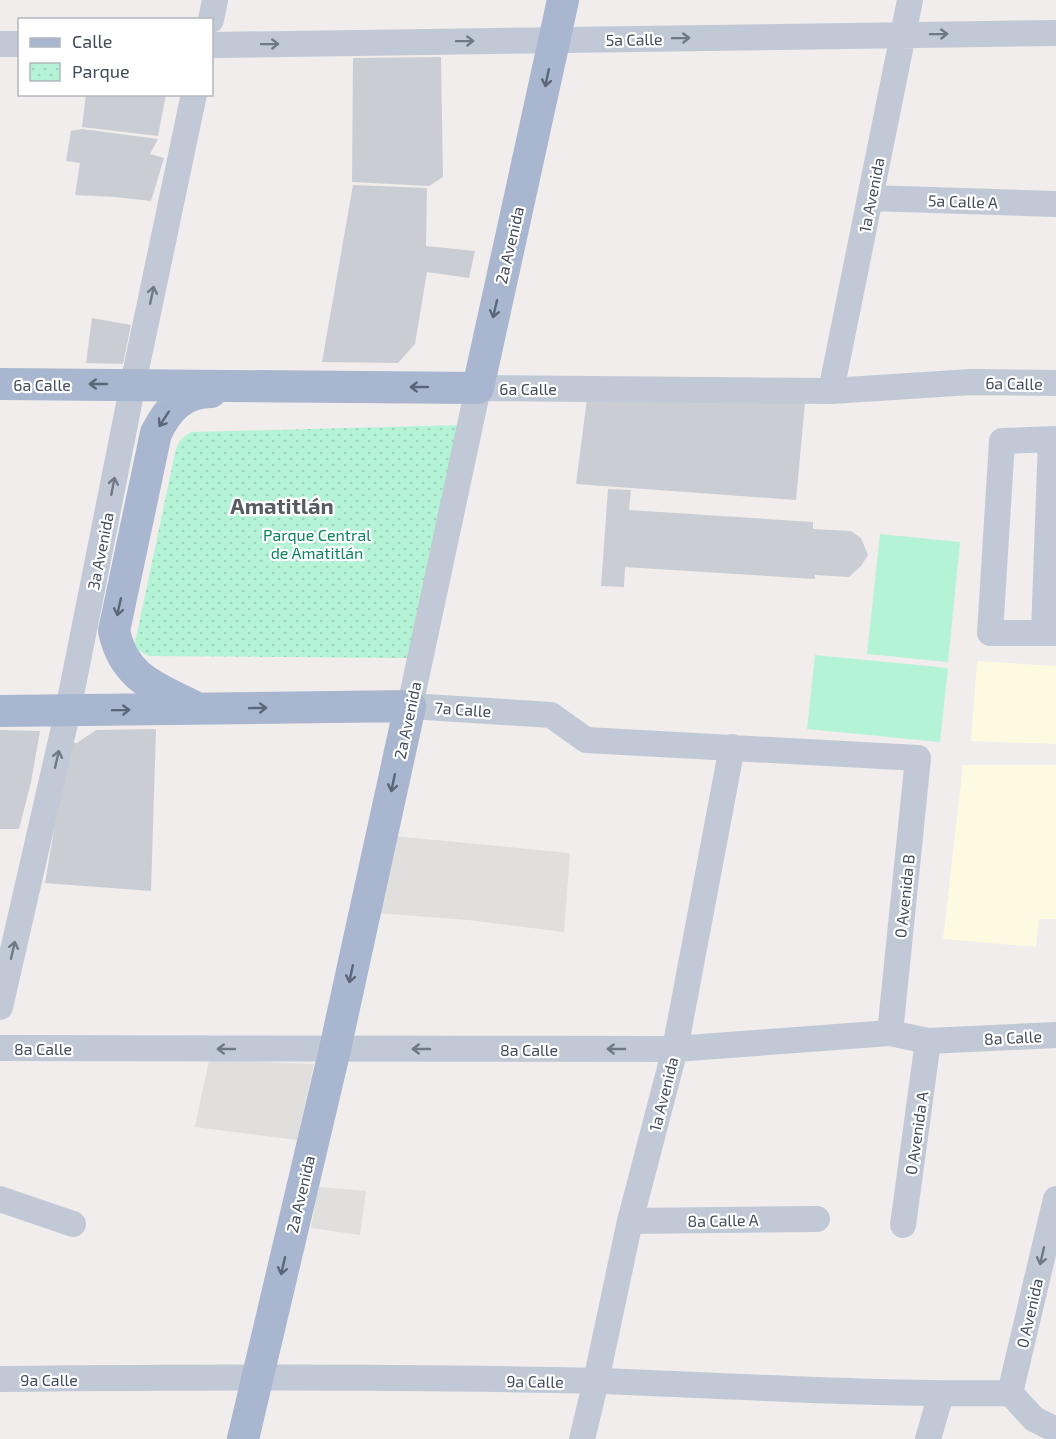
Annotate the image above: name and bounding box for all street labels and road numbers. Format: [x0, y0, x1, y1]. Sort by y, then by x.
street label: 5a Calle [605, 29, 663, 49]
street label: 1a Avenida [854, 156, 888, 234]
street label: 5a Calle A [928, 190, 998, 212]
street label: 2a Avenida [491, 204, 527, 286]
street label: 6a Calle [985, 373, 1043, 393]
street label: 6a Calle [13, 375, 71, 394]
street label: 6a Calle [499, 379, 557, 398]
street label: 3a Avenida [83, 511, 117, 591]
street label: 2a Avenida [390, 679, 424, 761]
street label: 7a Calle [434, 698, 492, 720]
street label: 0 Avenida B [890, 853, 918, 939]
street label: 8a Calle [984, 1026, 1042, 1048]
street label: 8a Calle [14, 1039, 72, 1058]
street label: 8a Calle [500, 1040, 558, 1059]
street label: 1a Avenida [645, 1055, 681, 1133]
street label: 0 Avenida A [901, 1090, 931, 1176]
street label: 2a Avenida [282, 1153, 318, 1235]
street label: 8a Calle A [687, 1210, 759, 1230]
street label: 0 Avenida [1012, 1276, 1046, 1350]
street label: 9a Calle [20, 1370, 78, 1389]
street label: 9a Calle [506, 1371, 564, 1391]

